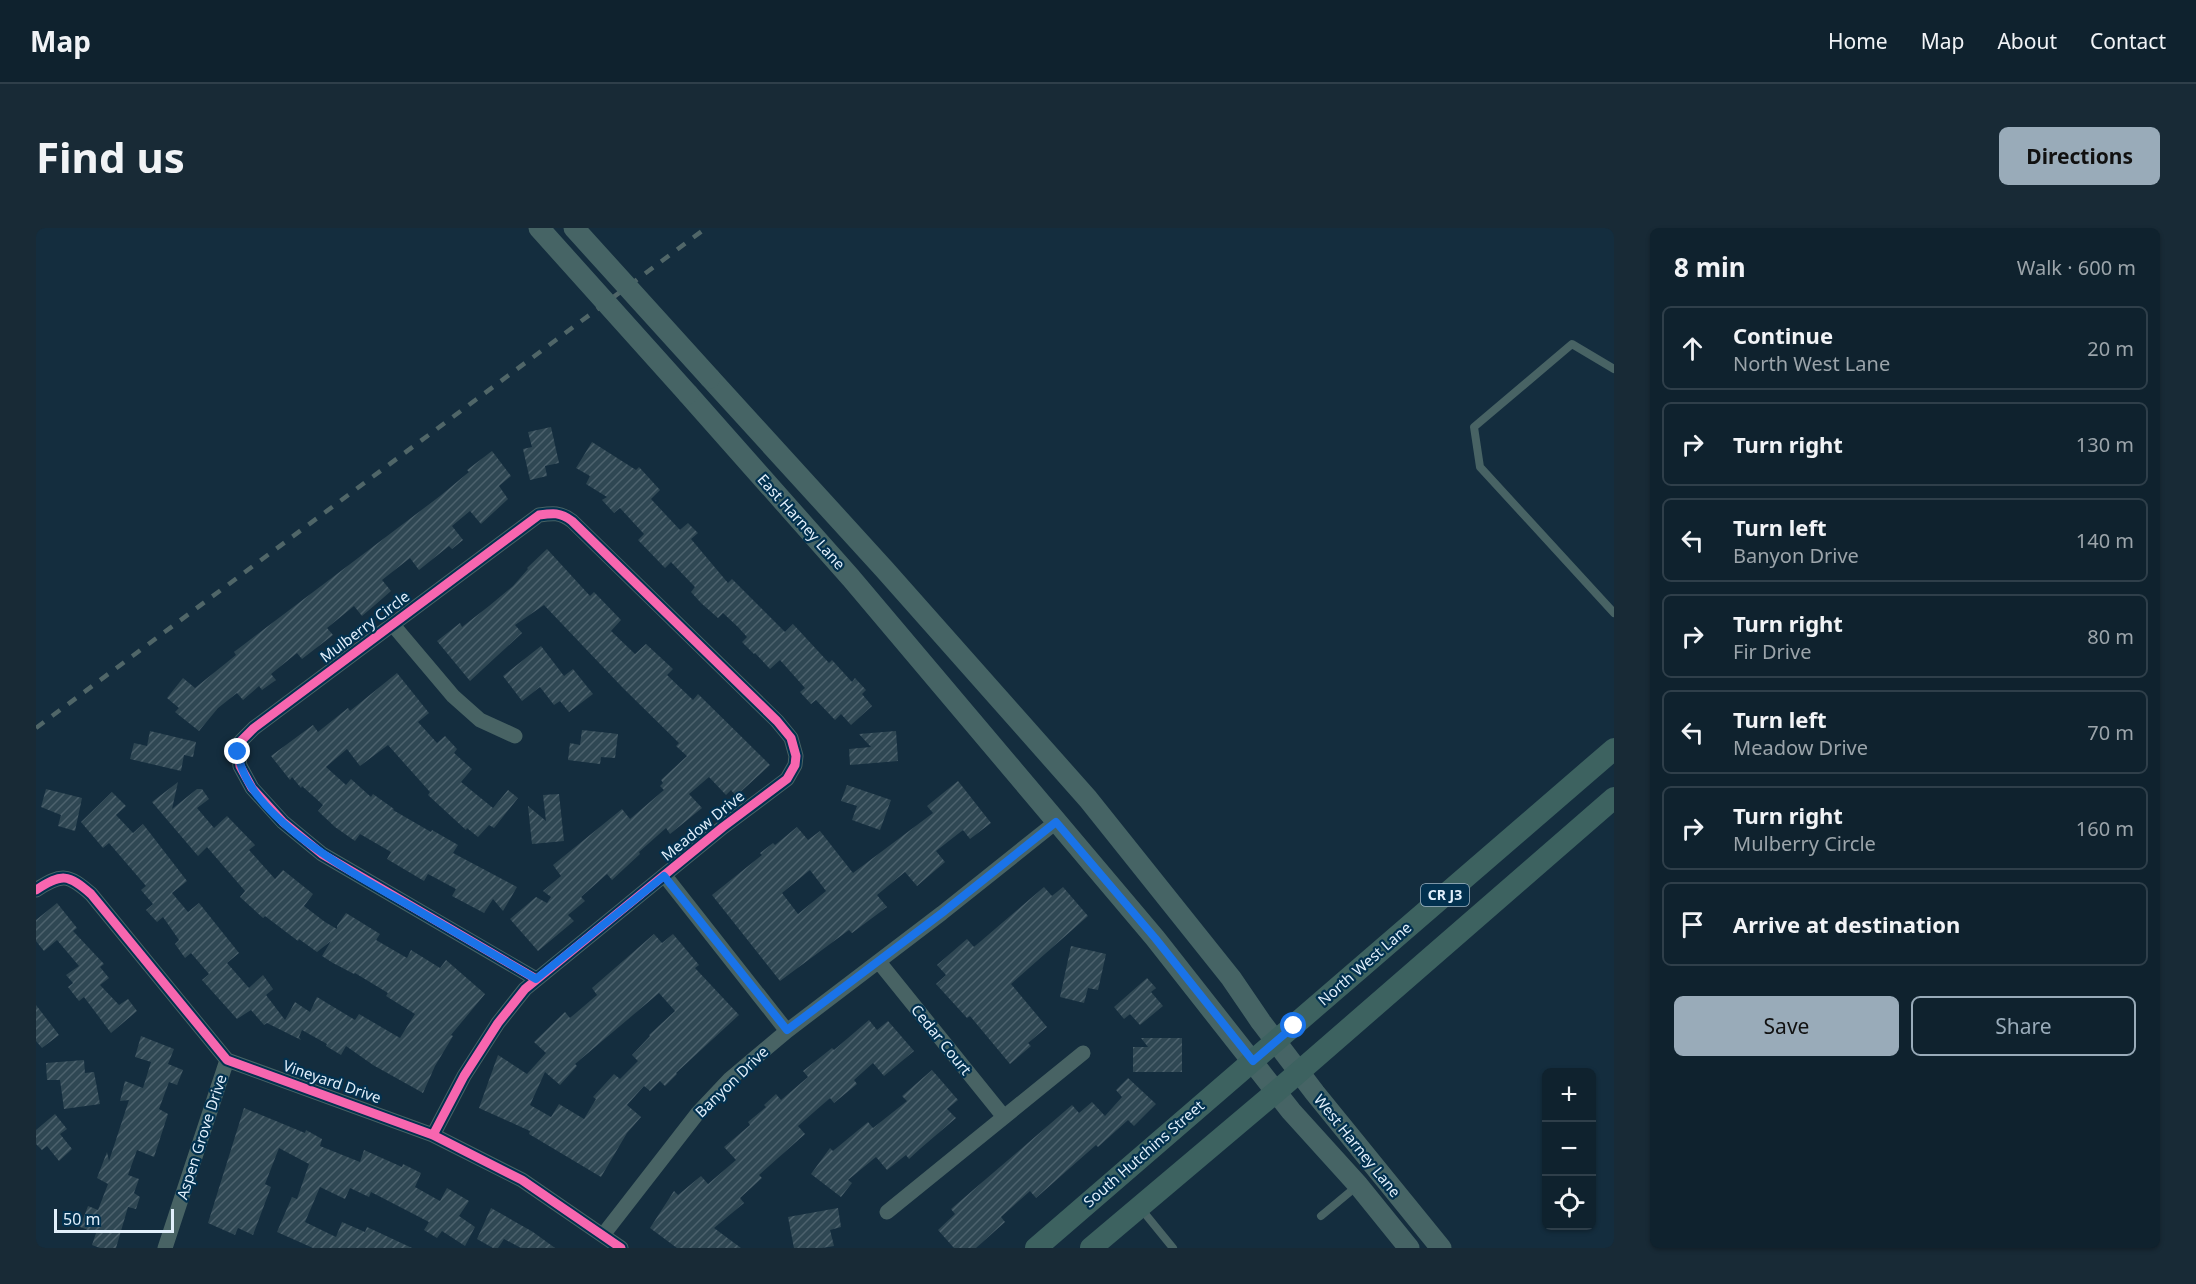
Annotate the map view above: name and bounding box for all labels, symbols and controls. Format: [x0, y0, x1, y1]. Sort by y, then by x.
text: Map [30, 22, 91, 60]
text: Home [1828, 27, 1888, 55]
text: Map [1921, 27, 1964, 55]
text: About [1997, 27, 2057, 55]
text: Contact [2090, 27, 2166, 55]
button: Directions [1999, 127, 2160, 185]
text: Find us [36, 128, 185, 185]
text: 8 min [1674, 249, 1746, 285]
text: Walk · 600 m [2017, 254, 2136, 281]
text: Continue [1733, 320, 1833, 350]
icon: ahead [1676, 332, 1709, 365]
text: 20 m [2087, 335, 2134, 362]
text: North West Lane [1733, 350, 1890, 377]
icon: right [1676, 428, 1709, 461]
text: Turn right [1733, 429, 1843, 459]
text: 130 m [2076, 431, 2134, 458]
street label: East Harney Lane [754, 469, 850, 573]
text: Turn left [1733, 512, 1827, 542]
icon: left [1676, 524, 1709, 557]
text: 140 m [2076, 527, 2134, 554]
text: Banyon Drive [1733, 542, 1859, 569]
street label: Mulberry Circle [316, 586, 413, 666]
text: Turn right [1733, 608, 1843, 638]
icon: right [1676, 620, 1709, 653]
text: 80 m [2087, 623, 2134, 650]
text: Fir Drive [1733, 638, 1811, 665]
text: Turn left [1733, 704, 1827, 734]
icon: left [1676, 716, 1709, 749]
text: 70 m [2087, 719, 2134, 746]
text: Meadow Drive [1733, 734, 1868, 761]
route end [224, 738, 250, 764]
street label: Meadow Drive [657, 786, 748, 865]
text: Turn right [1733, 800, 1843, 830]
icon: right [1676, 812, 1709, 845]
text: 160 m [2076, 815, 2134, 842]
text: Mulberry Circle [1733, 830, 1876, 857]
road number: CR J3 [1421, 884, 1469, 906]
icon: arrive [1676, 908, 1709, 941]
text: Arrive at destination [1733, 909, 1960, 939]
street label: North West Lane [1313, 917, 1415, 1009]
button: Save [1674, 996, 1899, 1056]
button: Share [1911, 996, 2136, 1056]
street label: Cedar Court [907, 1000, 977, 1079]
route start [1280, 1012, 1306, 1038]
street label: Banyon Drive [690, 1041, 772, 1121]
street label: Vineyard Drive [281, 1055, 384, 1107]
map controls [1542, 1068, 1596, 1230]
button: + [1542, 1068, 1596, 1122]
street label: Aspen Grove Drive [171, 1072, 231, 1202]
street label: West Harney Lane [1310, 1090, 1406, 1201]
street label: South Hutchins Street [1079, 1095, 1208, 1211]
button: − [1542, 1122, 1596, 1176]
button: locate [1542, 1176, 1596, 1230]
scale bar [54, 1206, 174, 1234]
text: 50 m [63, 1208, 100, 1230]

